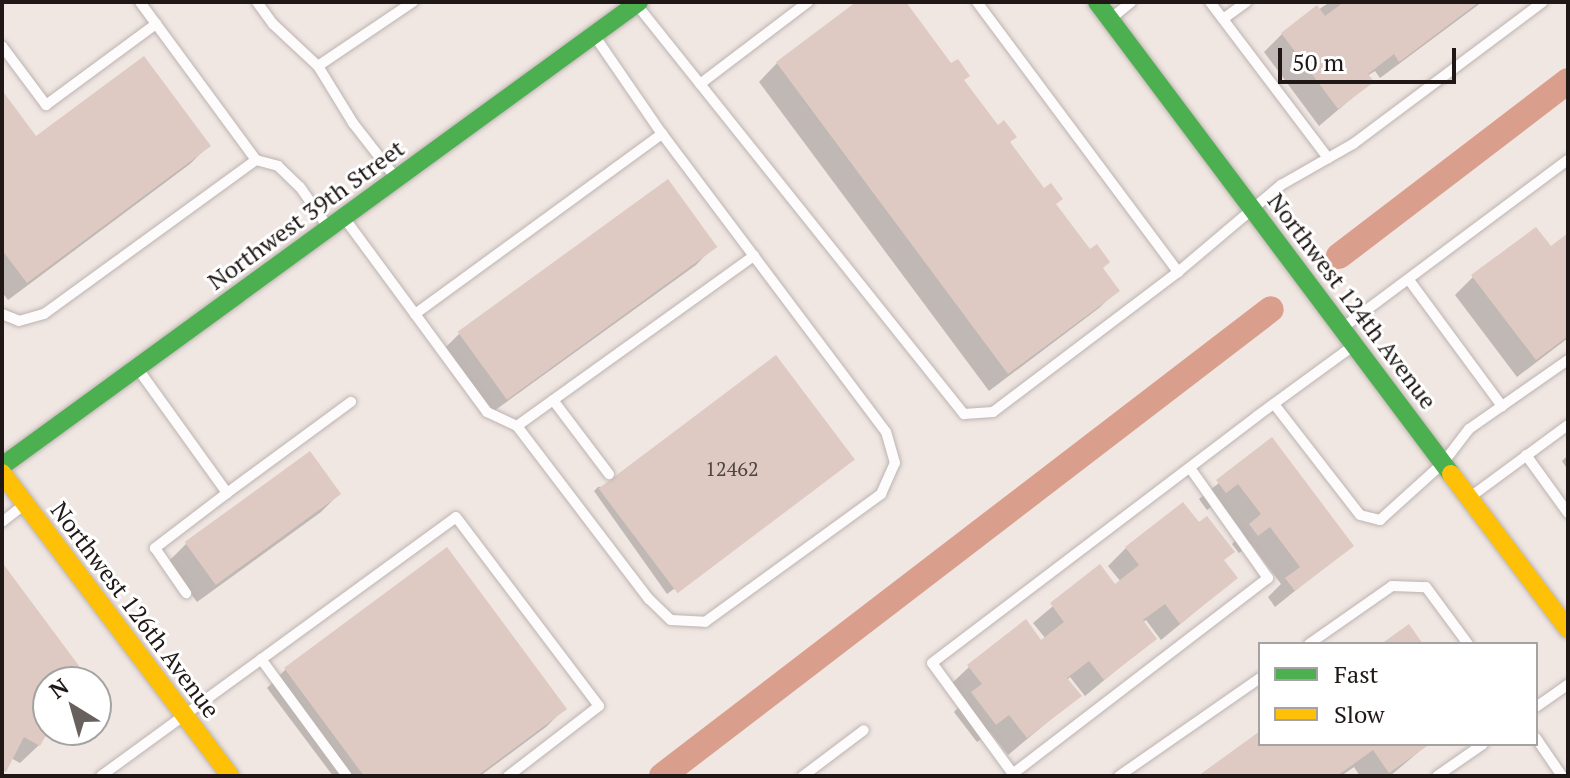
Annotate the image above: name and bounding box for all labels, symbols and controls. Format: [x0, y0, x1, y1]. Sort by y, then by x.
scale bar [1282, 32, 1460, 82]
text: 50 m [1292, 46, 1344, 78]
street label: Northwest 39th Street [202, 134, 410, 296]
street label: Northwest 124th Avenue [1261, 187, 1443, 415]
house number: 12462 [705, 456, 759, 480]
street label: Northwest 126th Avenue [44, 496, 226, 724]
legend [1258, 642, 1538, 746]
text: Fast [1334, 658, 1378, 690]
north arrow [32, 666, 112, 746]
text: Slow [1334, 698, 1385, 730]

